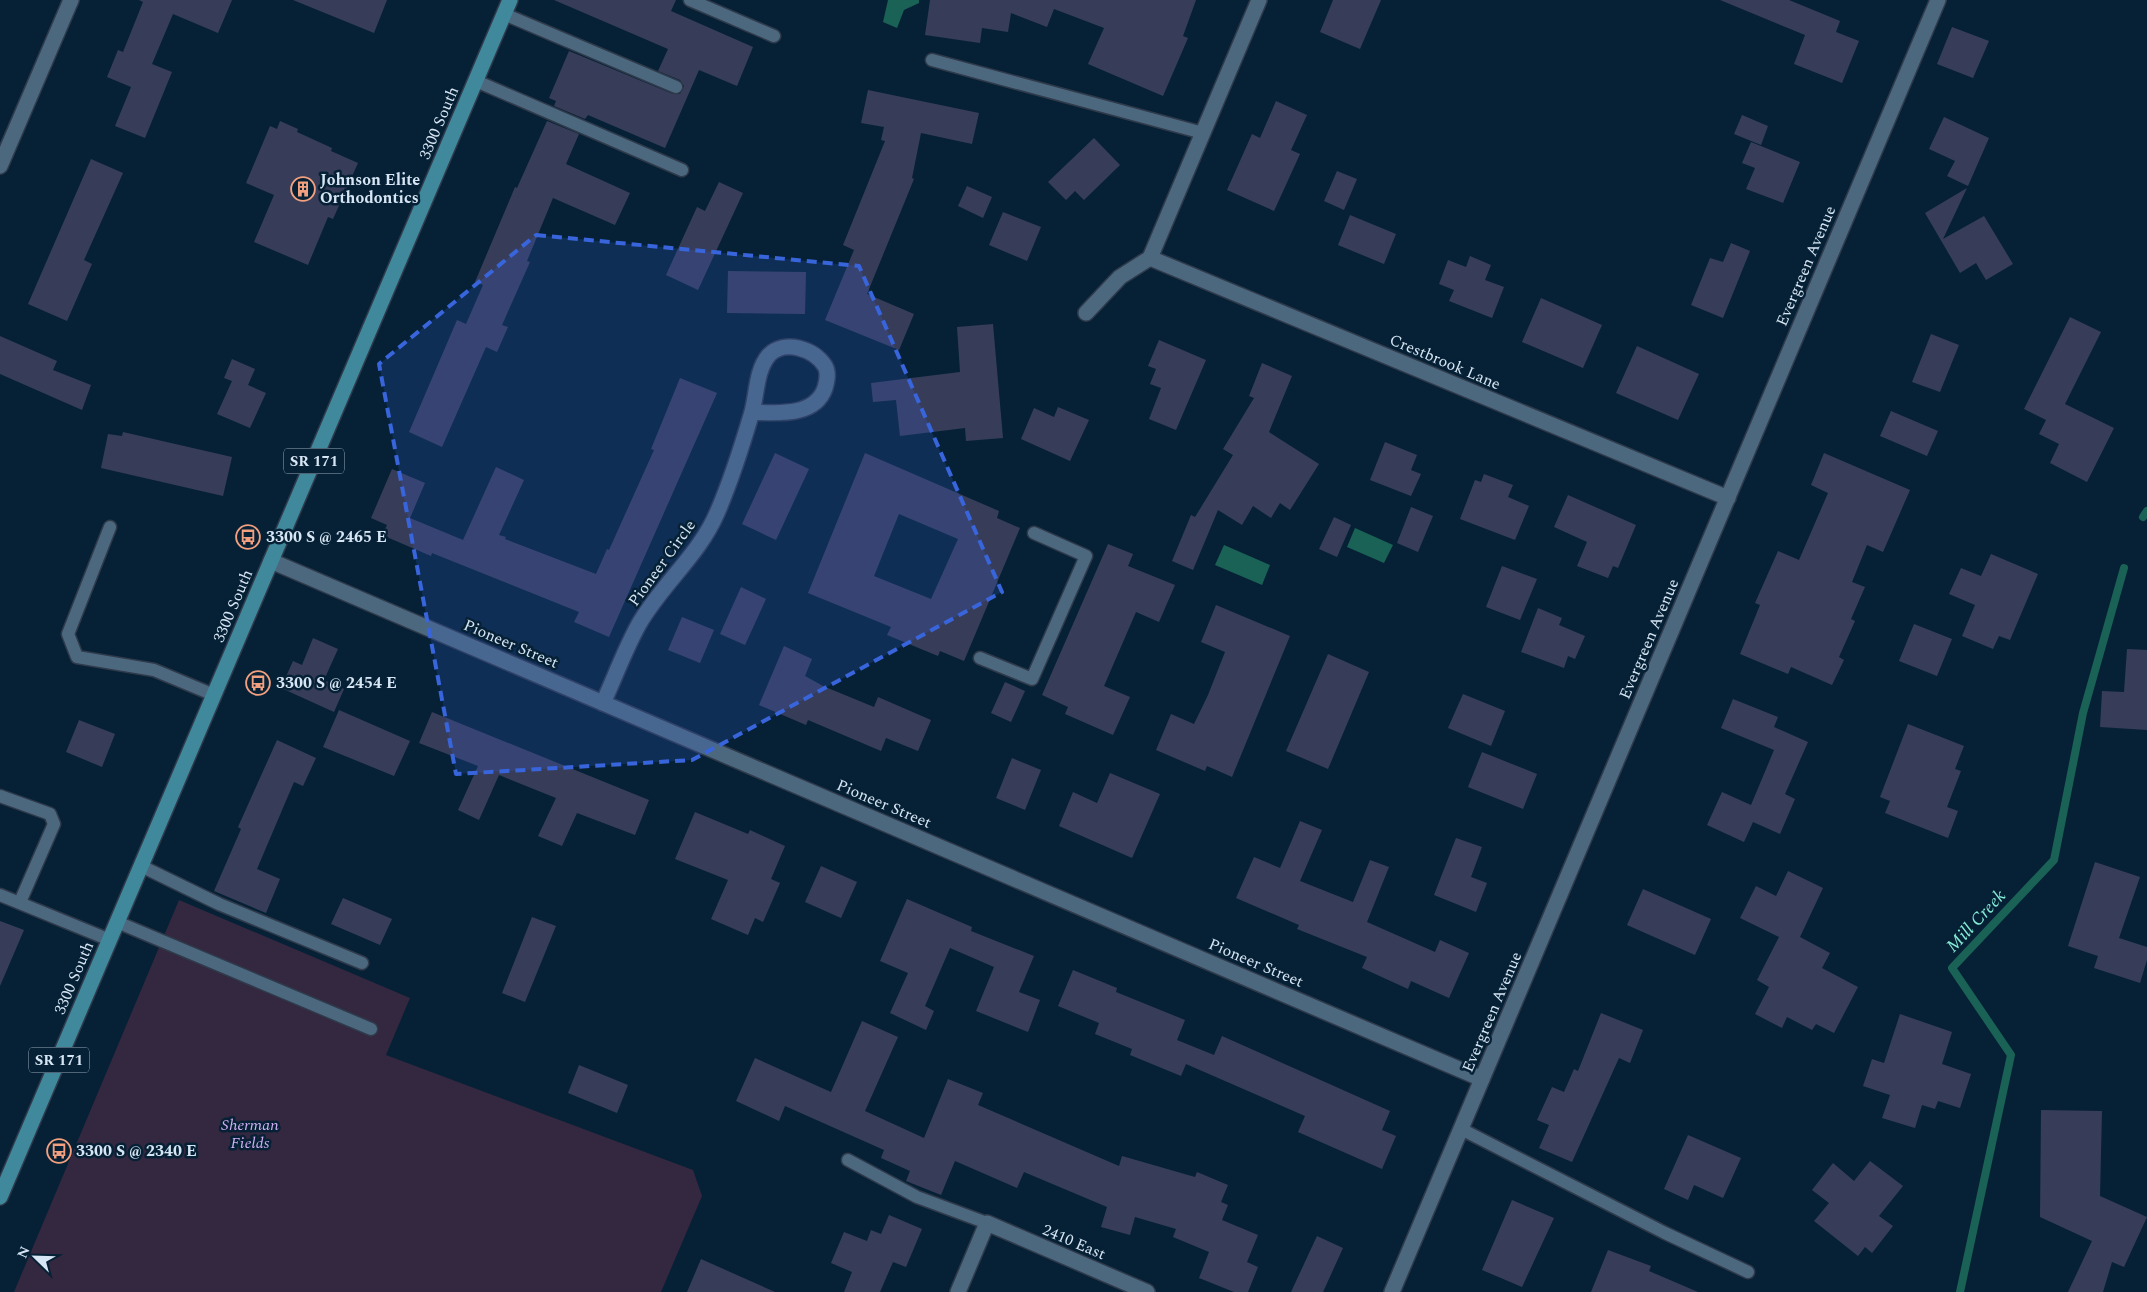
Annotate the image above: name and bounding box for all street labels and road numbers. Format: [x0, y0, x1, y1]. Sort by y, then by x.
street label: 3300 South [413, 83, 465, 163]
street label: Evergreen Avenue [1770, 202, 1842, 330]
street label: Crestbrook Lane [1386, 328, 1504, 396]
road number: SR 171 [284, 448, 344, 474]
street label: Pioneer Circle [622, 515, 702, 611]
street label: 3300 South [207, 566, 259, 646]
street label: Evergreen Avenue [1613, 575, 1685, 703]
street label: Pioneer Street [460, 613, 562, 675]
street label: Pioneer Street [833, 773, 935, 835]
street label: Pioneer Street [1205, 932, 1307, 994]
street label: 3300 South [48, 938, 100, 1018]
street label: Evergreen Avenue [1456, 948, 1528, 1076]
road number: SR 171 [29, 1048, 89, 1072]
street label: 2410 East [1039, 1218, 1110, 1266]

